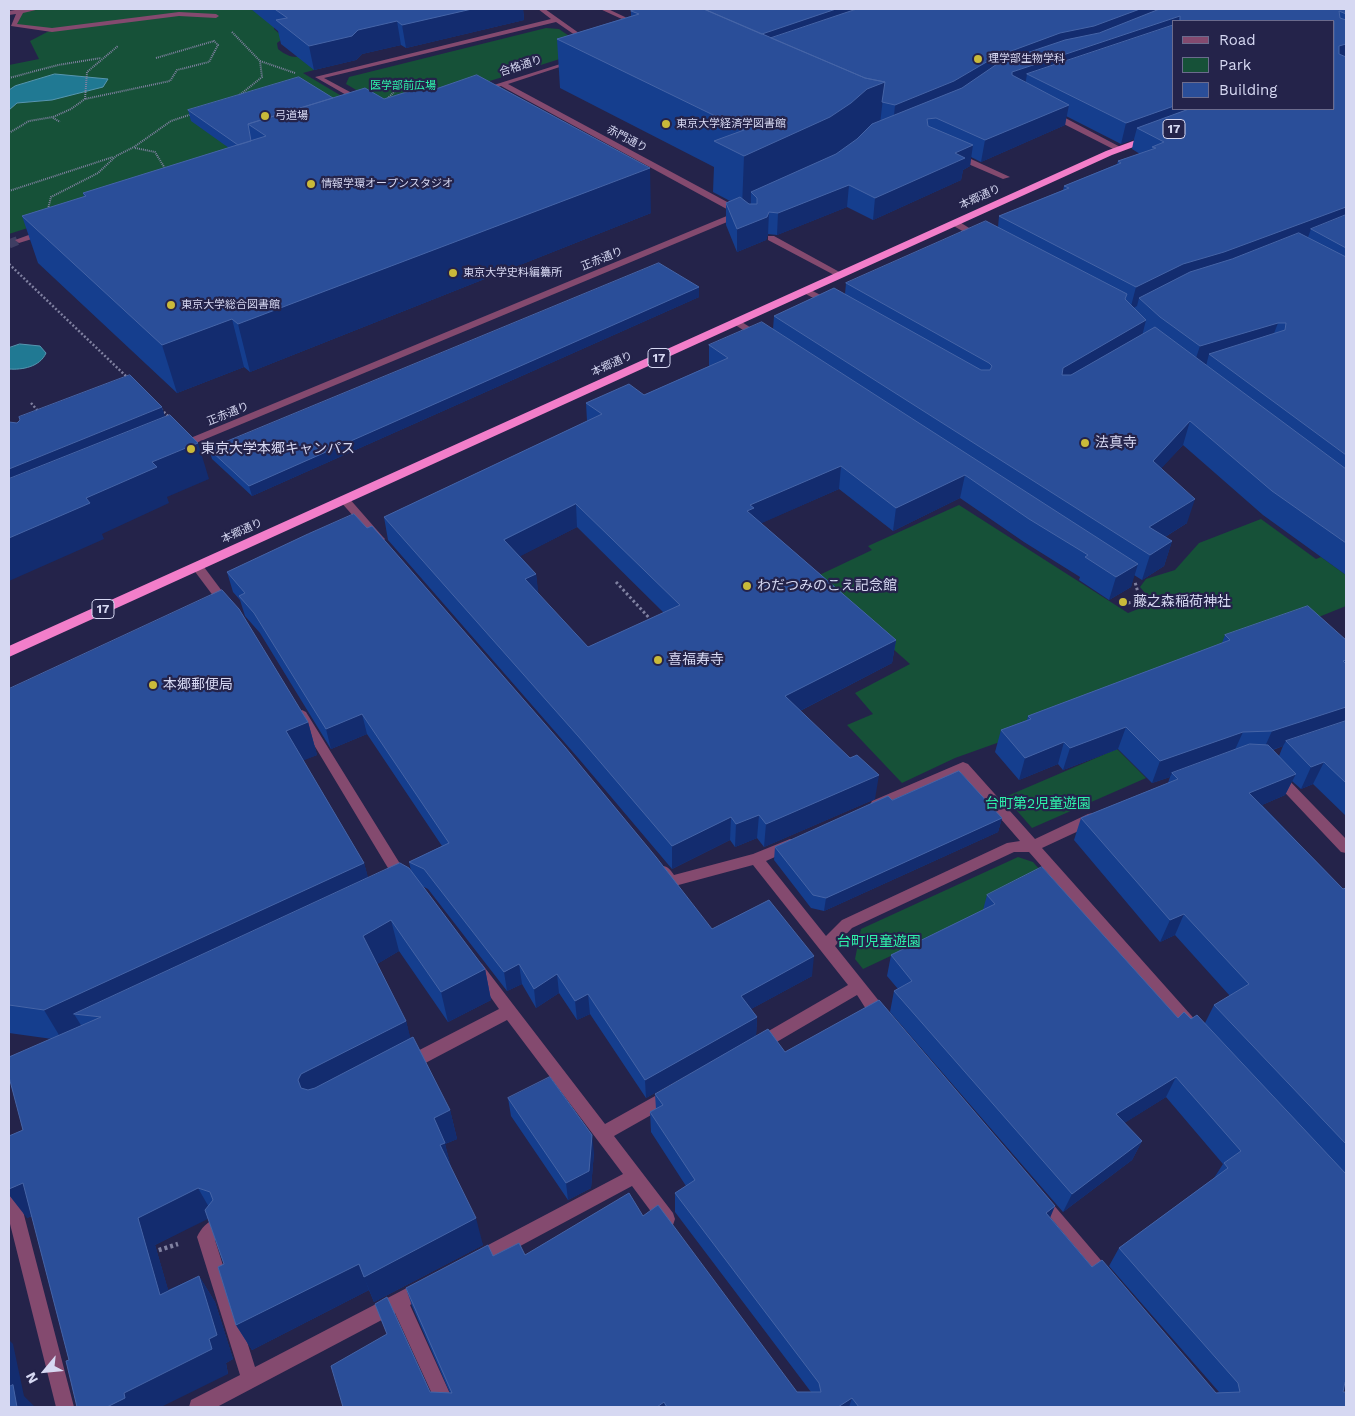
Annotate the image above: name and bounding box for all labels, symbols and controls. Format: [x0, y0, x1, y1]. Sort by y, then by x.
legend [1172, 20, 1335, 110]
text: Road [1219, 31, 1256, 49]
place label: 理学部生物学科 [988, 52, 1065, 66]
street label: 合格通り [498, 53, 544, 79]
marker: 理学部生物学科 [972, 53, 984, 65]
text: Park [1219, 56, 1251, 74]
park label: 医学部前広場 [370, 79, 436, 93]
text: Building [1219, 81, 1277, 99]
place label: 弓道場 [275, 109, 308, 123]
marker: 弓道場 [259, 110, 271, 122]
place label: 東京大学経済学図書館 [676, 117, 786, 131]
marker: 東京大学経済学図書館 [660, 118, 672, 130]
road number: 17 [1163, 120, 1185, 138]
street label: 赤門通り [604, 123, 650, 155]
place label: 情報学環オープンスタジオ [321, 177, 453, 191]
marker: 情報学環オープンスタジオ [305, 178, 317, 190]
street label: 本郷通り [957, 182, 1003, 212]
street label: 正赤通り [579, 245, 625, 273]
place label: 東京大学史料編纂所 [463, 266, 562, 280]
marker: 東京大学史料編纂所 [447, 267, 459, 279]
place label: 東京大学総合図書館 [181, 298, 280, 312]
marker: 東京大学総合図書館 [165, 299, 177, 311]
road number: 17 [648, 348, 670, 368]
street label: 本郷通り [589, 349, 635, 379]
street label: 正赤通り [205, 400, 251, 428]
place label: 法真寺 [1095, 435, 1137, 451]
marker: 法真寺 [1079, 437, 1091, 449]
place label: 東京大学本郷キャンパス [201, 441, 355, 457]
marker: 東京大学本郷キャンパス [185, 443, 197, 455]
street label: 本郷通り [219, 516, 265, 546]
place label: わだつみのこえ記念館 [757, 578, 897, 594]
marker: わだつみのこえ記念館 [741, 580, 753, 592]
place label: 藤之森稲荷神社 [1133, 594, 1231, 610]
marker: 藤之森稲荷神社 [1117, 596, 1129, 608]
road number: 17 [92, 600, 114, 618]
place label: 喜福寿寺 [668, 652, 724, 668]
marker: 喜福寿寺 [652, 654, 664, 666]
place label: 本郷郵便局 [163, 677, 233, 693]
marker: 本郷郵便局 [147, 679, 159, 691]
park label: 台町第2児童遊園 [985, 796, 1091, 812]
park label: 台町児童遊園 [837, 934, 921, 950]
north arrow [20, 1346, 70, 1396]
text: N [22, 1370, 41, 1386]

